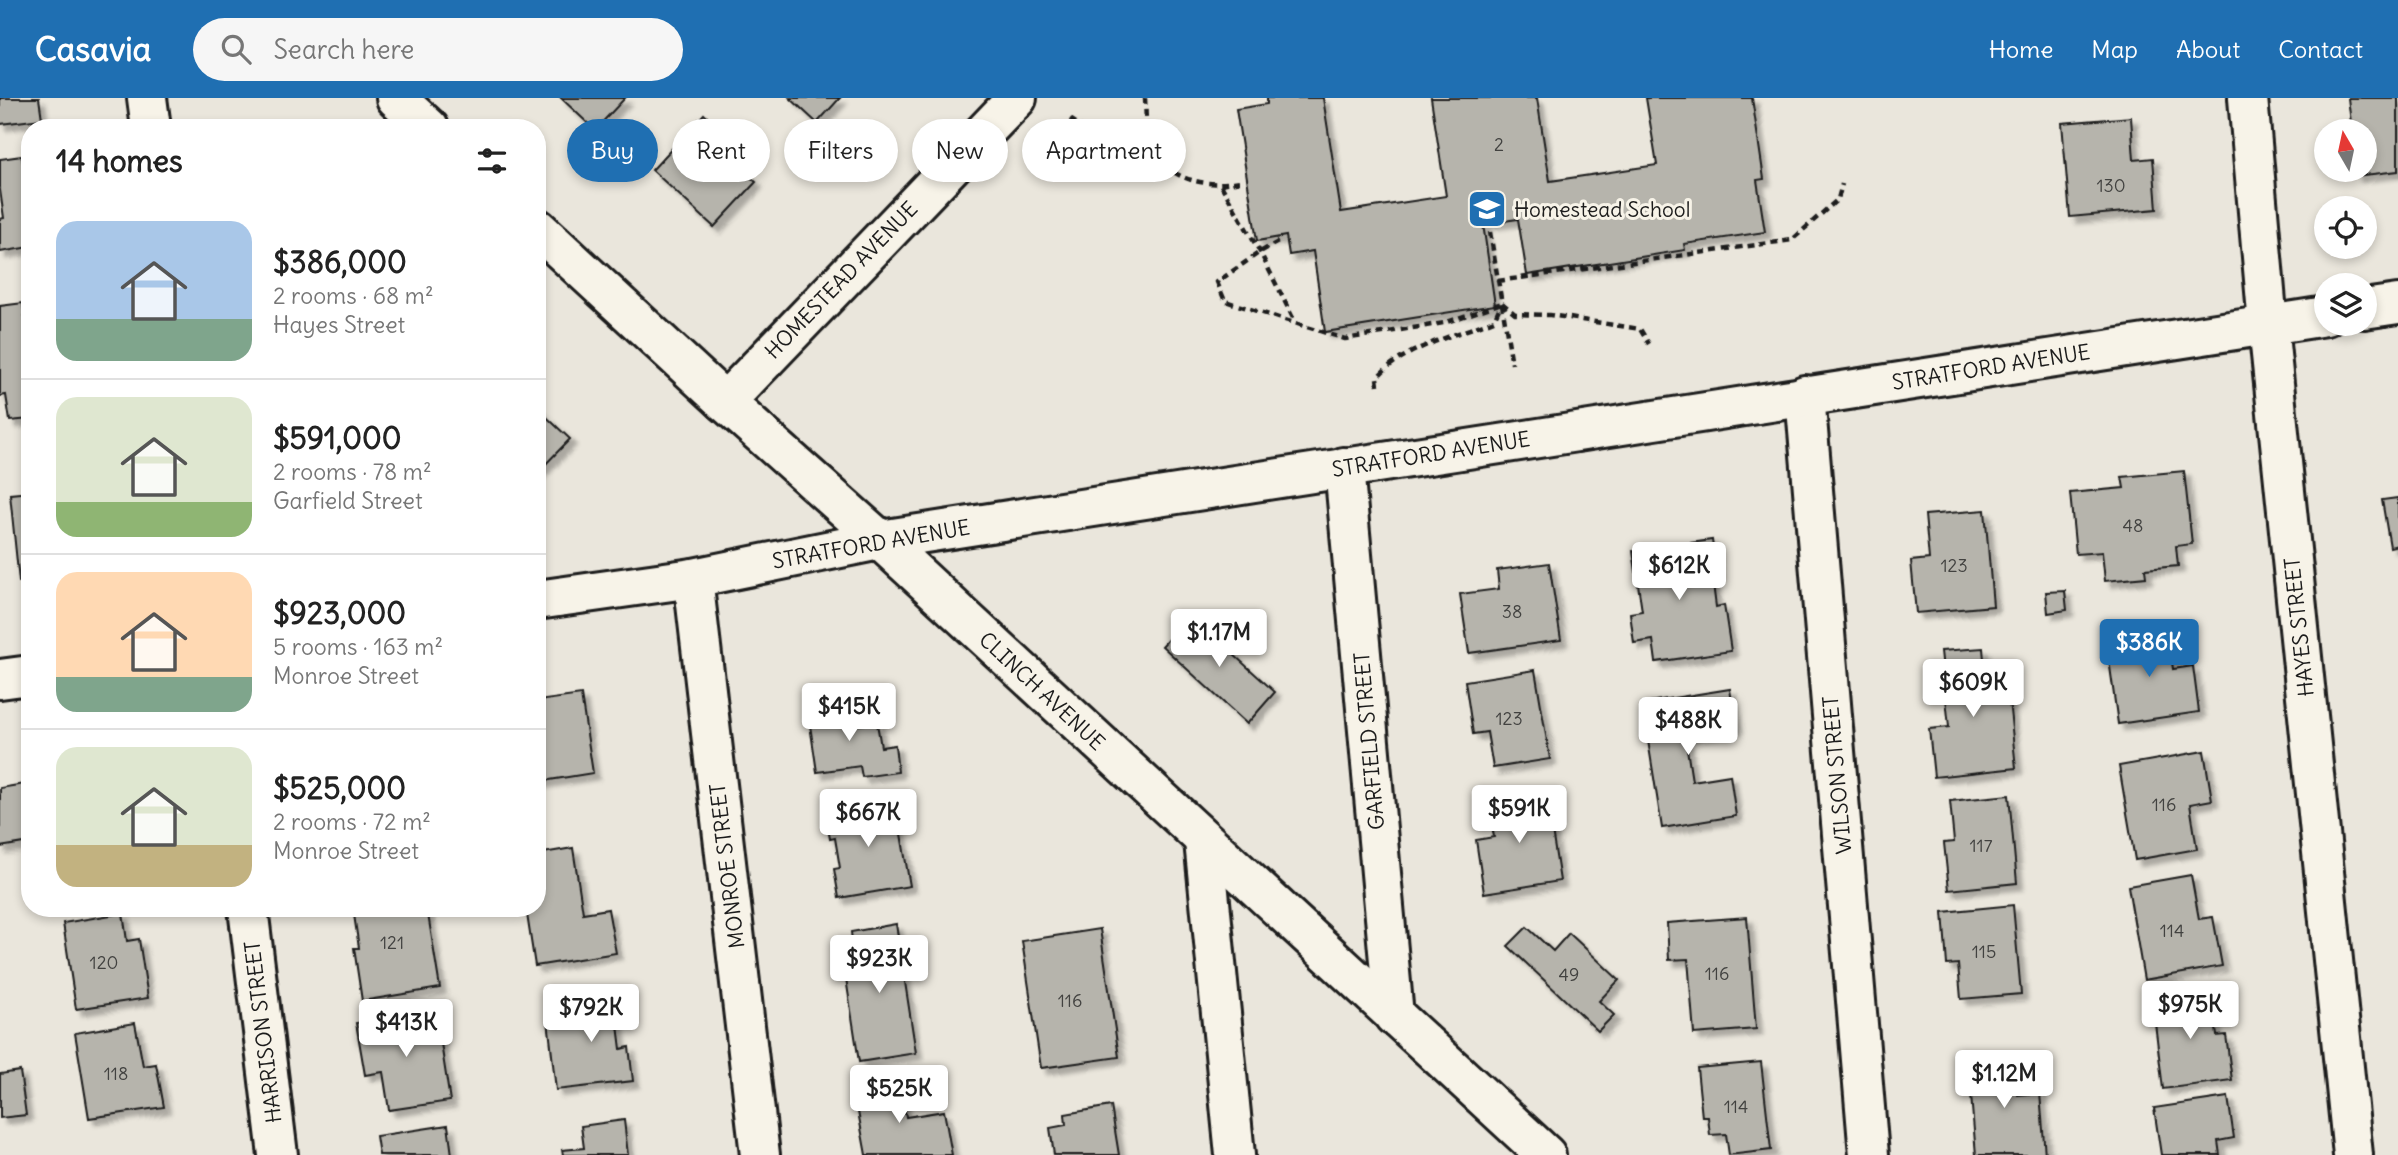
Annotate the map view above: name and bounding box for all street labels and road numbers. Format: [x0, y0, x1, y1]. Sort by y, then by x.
street label: HOMESTEAD AVENUE [759, 196, 923, 364]
street label: STRATFORD AVENUE [1890, 338, 2092, 396]
street label: STRATFORD AVENUE [1330, 425, 1532, 483]
street label: STRATFORD AVENUE [770, 513, 972, 575]
street label: HAYES STREET [2278, 556, 2320, 698]
street label: CLINCH AVENUE [974, 626, 1110, 756]
street label: GARFIELD STREET [1348, 651, 1390, 831]
street label: WILSON STREET [1817, 695, 1857, 855]
street label: MONROE STREET [703, 782, 751, 950]
street label: HARRISON STREET [238, 939, 288, 1125]

